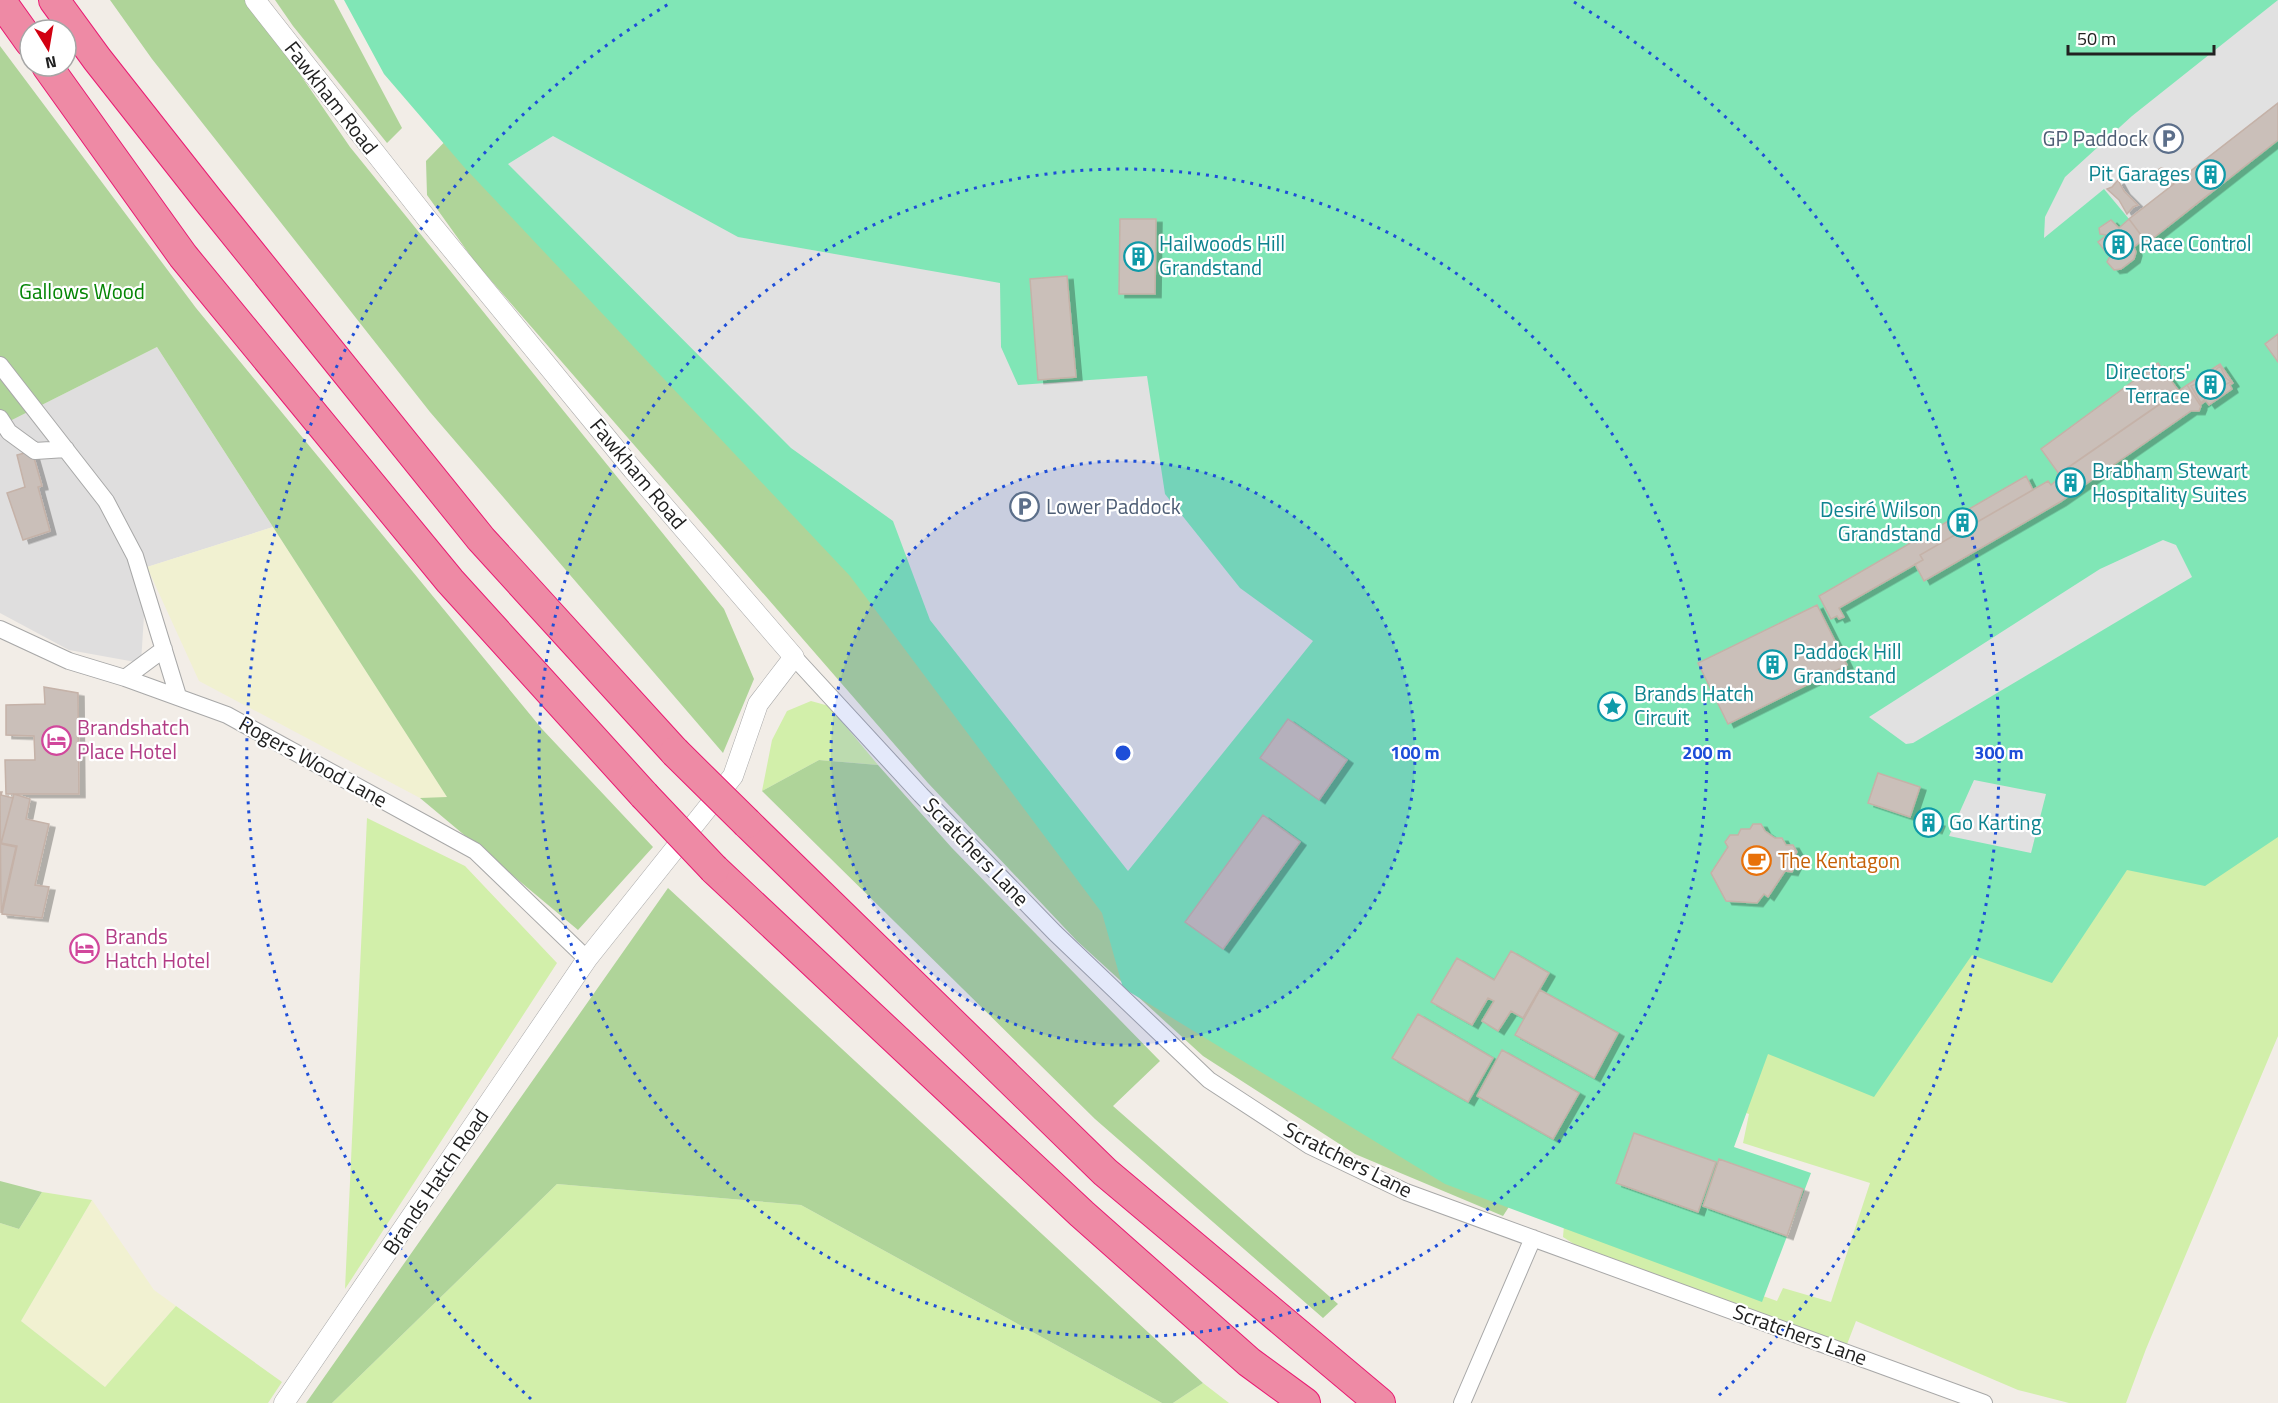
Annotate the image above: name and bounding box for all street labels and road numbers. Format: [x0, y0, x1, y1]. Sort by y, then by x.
street label: Fawkham Road [277, 34, 386, 161]
street label: Fawkham Road [583, 411, 695, 536]
street label: Rogers Wood Lane [233, 707, 394, 815]
street label: Scratchers Lane [916, 790, 1037, 913]
street label: Brands Hatch Road [374, 1102, 496, 1261]
street label: Scratchers Lane [1278, 1113, 1418, 1205]
street label: Scratchers Lane [1729, 1295, 1872, 1373]

